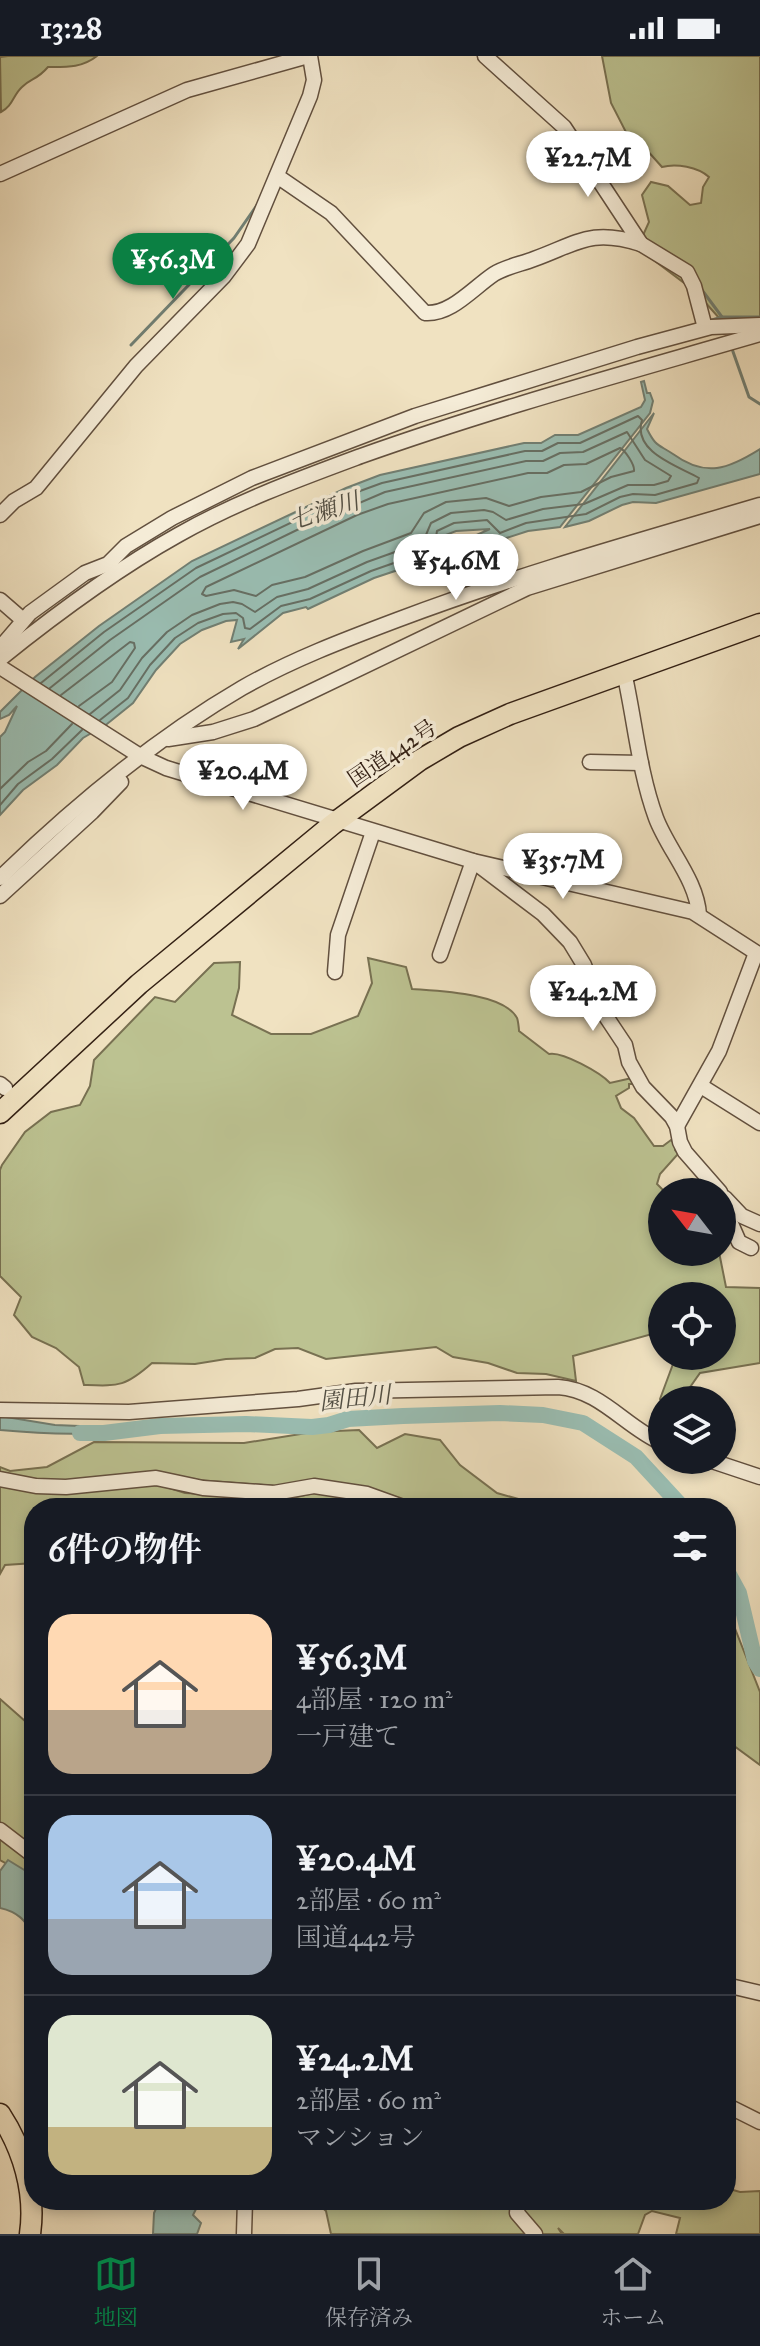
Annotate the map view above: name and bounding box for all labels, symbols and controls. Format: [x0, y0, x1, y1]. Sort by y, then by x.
text: 13:28 [40, 10, 102, 46]
pin: ¥22.7M [523, 131, 653, 199]
text: ¥22.7M [544, 141, 632, 173]
pin: ¥56.3M [108, 233, 238, 301]
text: ¥56.3M [130, 243, 216, 275]
water label: 七瀬川 [285, 485, 366, 536]
pin: ¥54.6M [391, 534, 521, 602]
text: ¥54.6M [411, 544, 501, 576]
street label: 国道442号 [342, 713, 442, 793]
pin: ¥20.4M [178, 744, 308, 812]
text: ¥20.4M [197, 754, 289, 786]
pin: ¥35.7M [498, 833, 628, 901]
text: ¥35.7M [521, 843, 605, 875]
pin: ¥24.2M [528, 965, 658, 1033]
text: ¥24.2M [548, 975, 638, 1007]
north arrow [648, 1178, 736, 1266]
map controls [648, 1178, 736, 1474]
button: locate [648, 1282, 736, 1370]
water label: 園田川 [318, 1379, 395, 1417]
button: layers [648, 1386, 736, 1474]
icon: filters [668, 1524, 712, 1568]
text: 6件の物件 [48, 1529, 201, 1570]
text: ¥56.3M [296, 1637, 407, 1678]
icon: home [112, 1646, 208, 1742]
text: 4部屋 · 120 m² [296, 1683, 453, 1715]
text: 一戸建て [296, 1720, 400, 1752]
text: ¥20.4M [296, 1838, 416, 1879]
icon: home [112, 1847, 208, 1943]
text: 2部屋 · 60 m² [296, 1884, 441, 1916]
text: 国道442号 [296, 1921, 416, 1953]
text: ¥24.2M [296, 2038, 414, 2079]
icon: home [112, 2047, 208, 2143]
text: 2部屋 · 60 m² [296, 2084, 441, 2116]
text: マンション [296, 2121, 425, 2153]
tab: 地図 [94, 2252, 138, 2331]
tab: 保存済み [325, 2252, 413, 2331]
tab: ホーム [600, 2252, 666, 2331]

